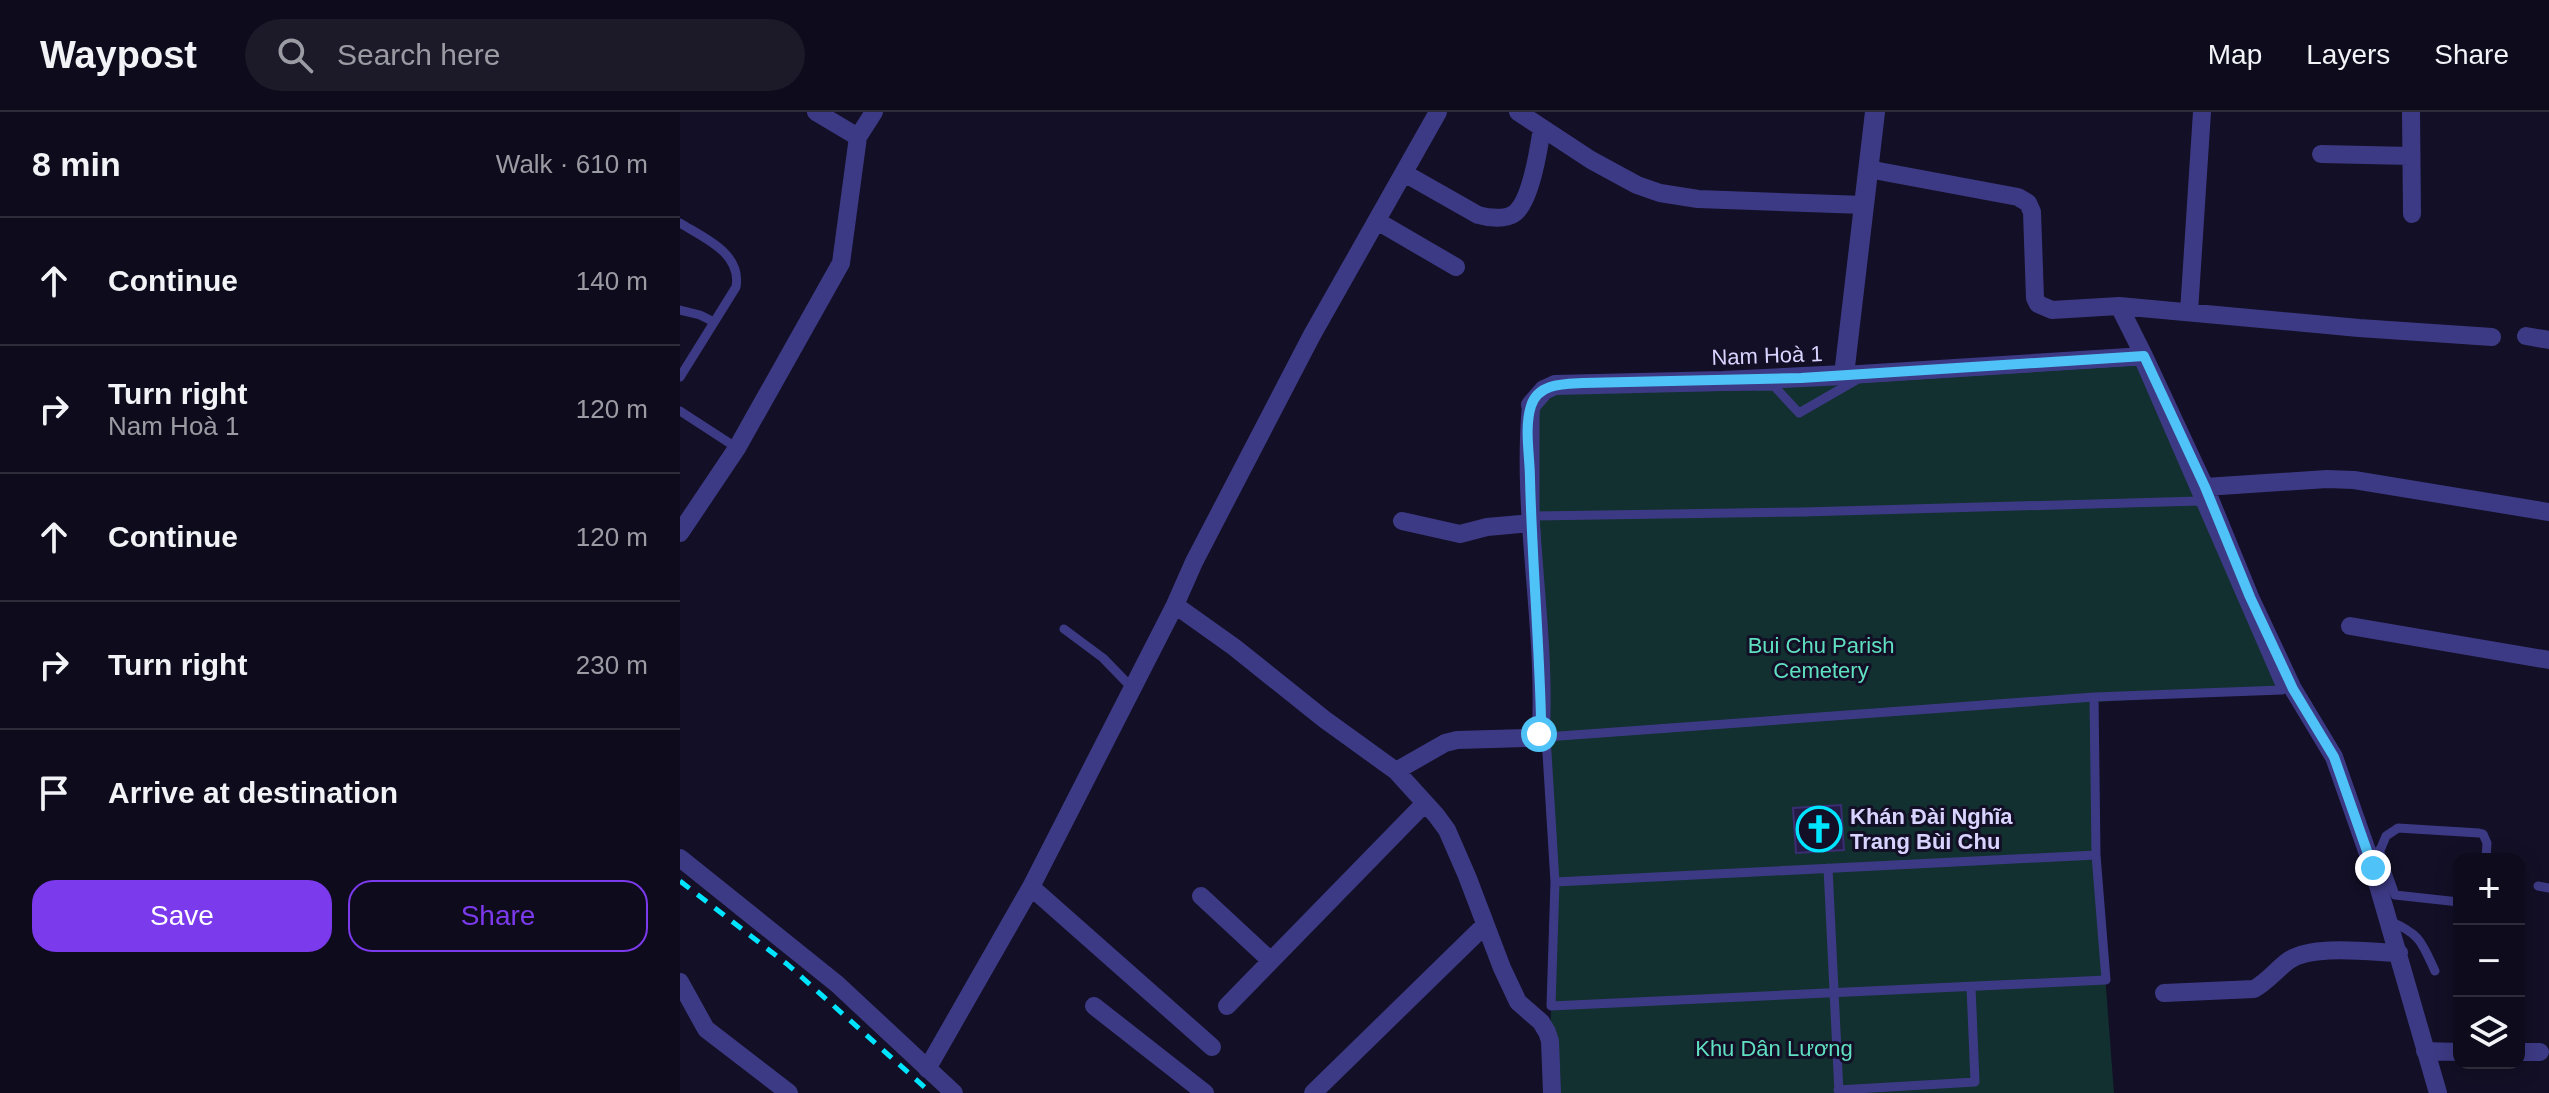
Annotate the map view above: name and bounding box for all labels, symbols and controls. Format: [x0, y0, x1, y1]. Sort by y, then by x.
search box [245, 19, 805, 91]
icon: search [273, 33, 317, 77]
text: Waypost [40, 34, 197, 76]
text: Search here [337, 38, 500, 71]
text: Map [2208, 39, 2262, 70]
text: Layers [2306, 39, 2390, 70]
text: Share [2434, 39, 2509, 70]
text: 8 min [32, 145, 121, 183]
text: Walk · 610 m [496, 149, 648, 179]
icon: ahead [32, 259, 76, 303]
text: Continue [108, 264, 238, 297]
text: 140 m [576, 266, 648, 296]
street label: Nam Hoà 1 [1711, 341, 1823, 370]
text: Turn right [108, 377, 247, 410]
icon: right [32, 387, 76, 431]
text: 120 m [576, 394, 648, 424]
text: Nam Hoà 1 [108, 411, 240, 441]
icon: ahead [32, 515, 76, 559]
text: Continue [108, 520, 238, 553]
text: 120 m [576, 522, 648, 552]
park label: Bui Chu Parish Cemetery [1748, 633, 1894, 683]
icon: right [32, 643, 76, 687]
text: Turn right [108, 648, 247, 681]
text: 230 m [576, 650, 648, 680]
route start [1521, 716, 1557, 752]
icon: arrive [32, 771, 76, 815]
text: Arrive at destination [108, 776, 398, 809]
place label: Khán Đài Nghĩa Trang Bùi Chu [1850, 804, 2013, 854]
church icon: Khán Đài Nghĩa Trang Bùi Chu [1795, 805, 1843, 853]
route end [2355, 850, 2391, 886]
map controls [2453, 853, 2525, 1069]
button: + [2453, 853, 2525, 925]
button: Save [32, 880, 332, 952]
button: Share [348, 880, 648, 952]
button: − [2453, 925, 2525, 997]
button: layers [2453, 997, 2525, 1069]
park label: Khu Dân Lương [1695, 1036, 1853, 1061]

